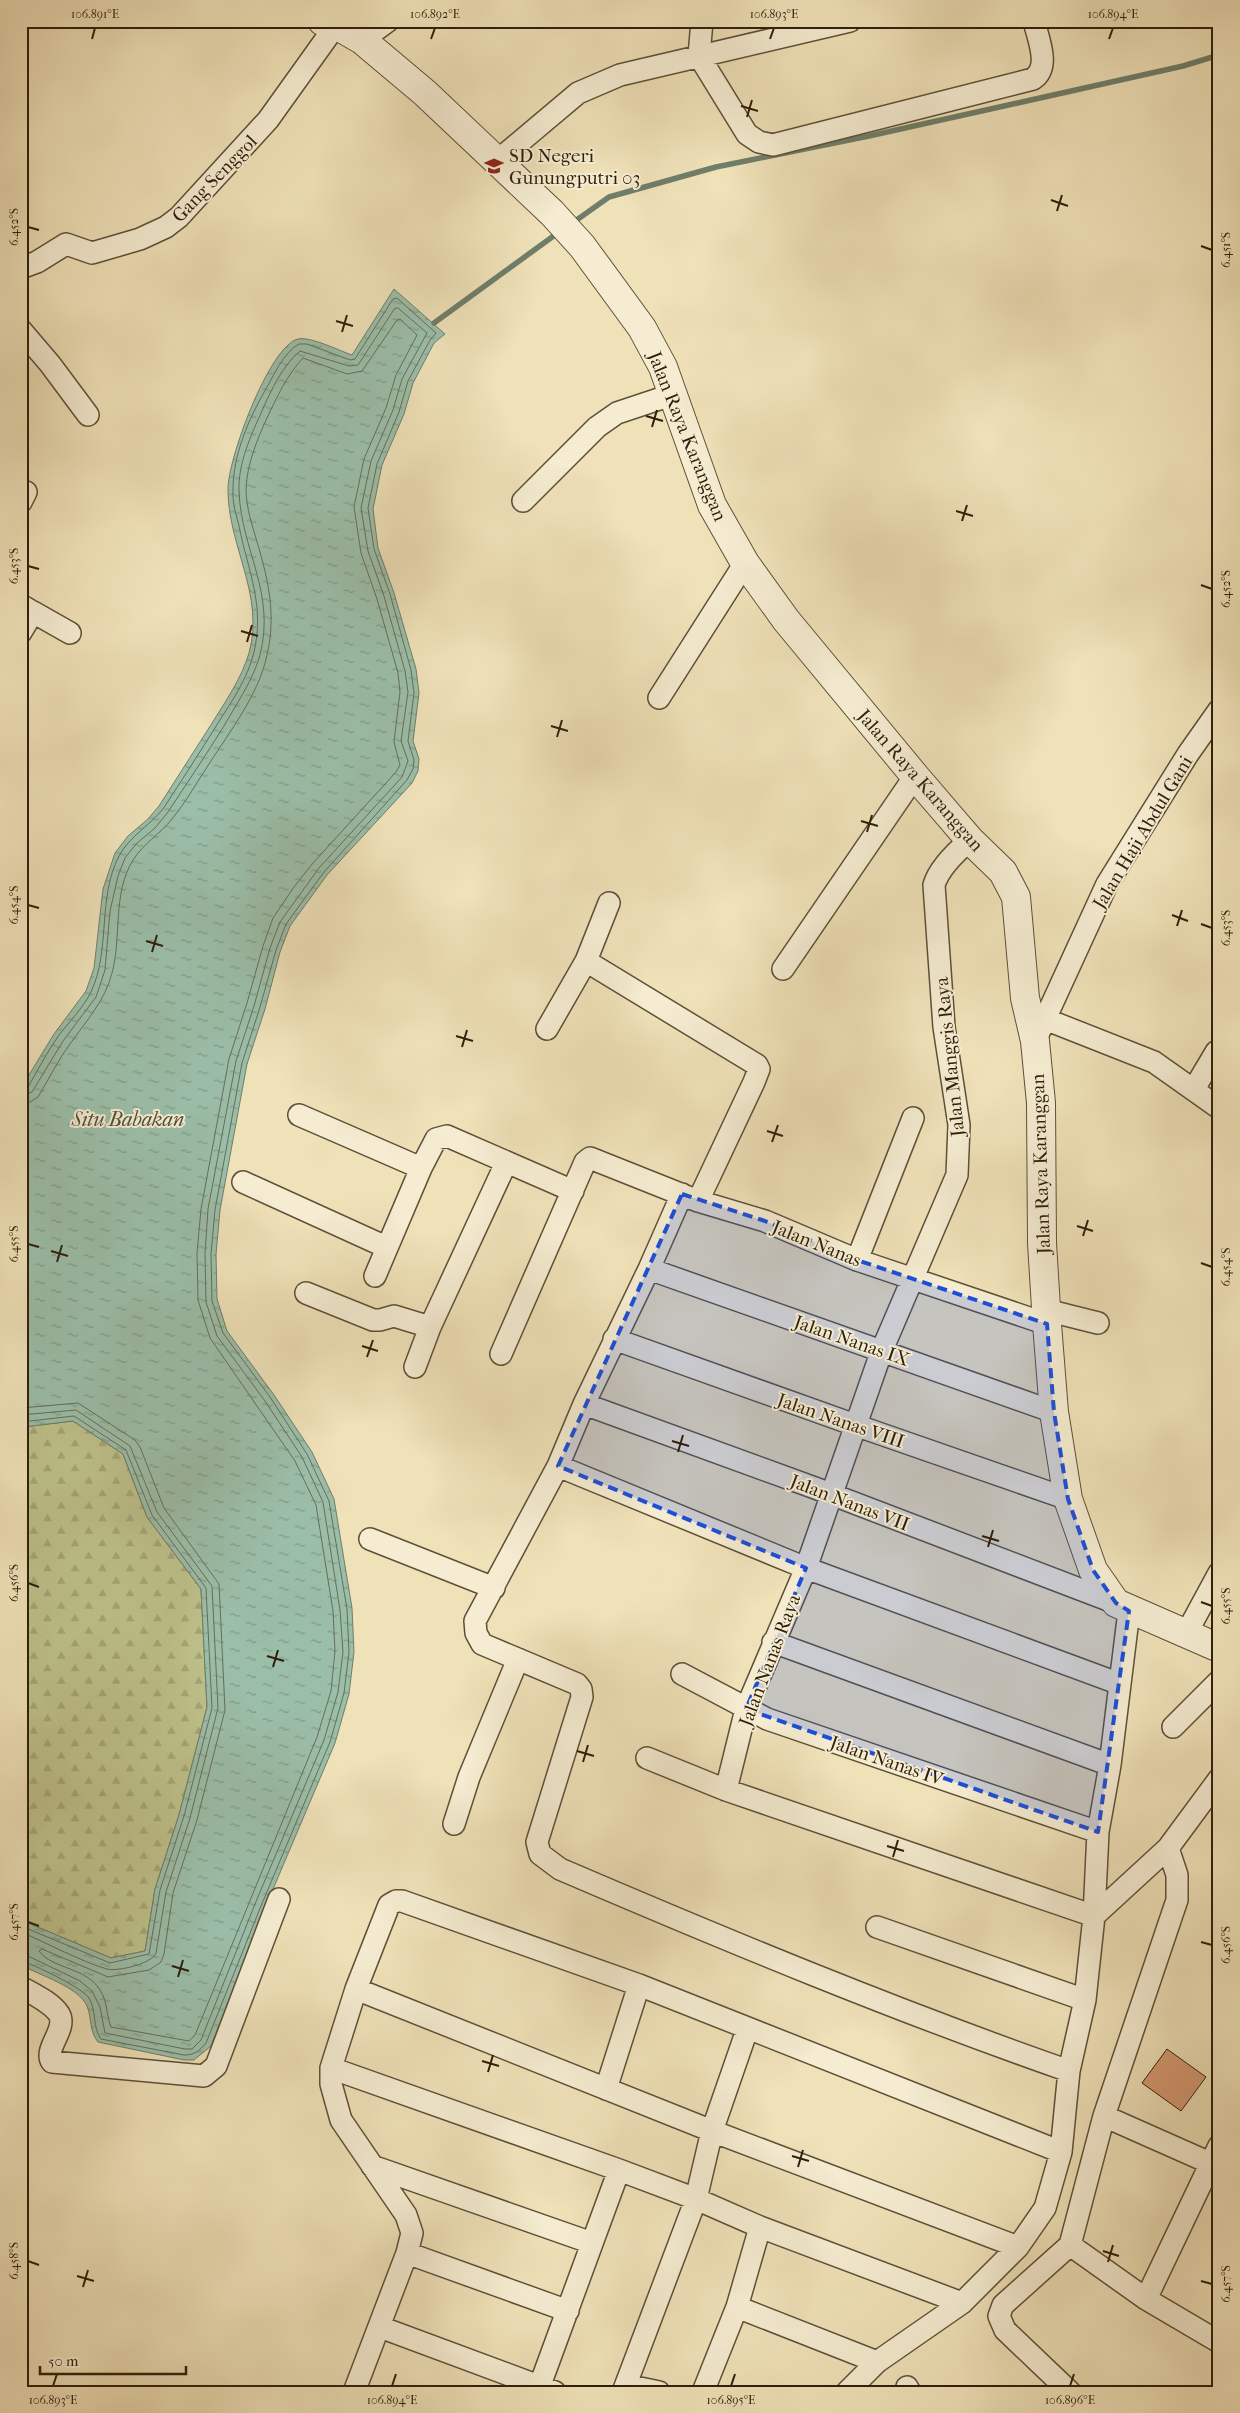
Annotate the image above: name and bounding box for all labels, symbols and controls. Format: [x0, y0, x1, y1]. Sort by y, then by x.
text: 106.891°E [71, 7, 119, 21]
text: 106.892°E [410, 7, 460, 21]
text: 106.893°E [750, 7, 798, 21]
text: 106.894°E [1088, 7, 1138, 21]
street label: Gang Senggol [168, 131, 262, 227]
place label: SD Negeri Gunungputri 03 [509, 145, 640, 189]
school or university icon: SD Negeri Gunungputri 03 [483, 155, 505, 177]
text: 6.452°S [7, 208, 21, 246]
text: 6.451°S [1219, 232, 1233, 268]
street label: Jalan Raya Karanggan [642, 347, 731, 524]
text: 6.453°S [7, 548, 21, 584]
text: 6.452°S [1219, 570, 1233, 608]
street label: Jalan Raya Karanggan [851, 704, 988, 856]
street label: Jalan Haji Abdul Gani [1087, 752, 1197, 915]
text: 6.454°S [7, 886, 21, 924]
text: 6.453°S [1219, 910, 1233, 946]
street label: Jalan Manggis Raya [931, 976, 970, 1140]
street label: Jalan Raya Karanggan [1027, 1073, 1055, 1257]
water label: Situ Babakan [71, 1108, 184, 1131]
street label: Jalan Nanas [767, 1215, 864, 1272]
text: 6.455°S [7, 1226, 21, 1262]
text: 6.454°S [1219, 1248, 1233, 1286]
street label: Jalan Nanas IX [789, 1310, 912, 1371]
street label: Jalan Nanas VIII [772, 1388, 907, 1453]
street label: Jalan Nanas VII [785, 1469, 912, 1536]
text: 6.456°S [7, 1564, 21, 1602]
text: 6.455°S [1219, 1588, 1233, 1624]
street label: Jalan Nanas Raya [734, 1591, 805, 1731]
street label: Jalan Nanas IV [825, 1731, 947, 1791]
text: 6.457°S [7, 1903, 21, 1941]
text: 6.456°S [1219, 1926, 1233, 1964]
text: 6.458°S [7, 2242, 21, 2280]
text: 6.457°S [1219, 2265, 1233, 2303]
scale bar [40, 2343, 186, 2375]
text: 50 m [48, 2352, 79, 2370]
text: 106.893°E [29, 2393, 77, 2407]
text: 106.894°E [367, 2393, 417, 2407]
text: 106.895°E [707, 2393, 755, 2407]
text: 106.896°E [1045, 2393, 1095, 2407]

